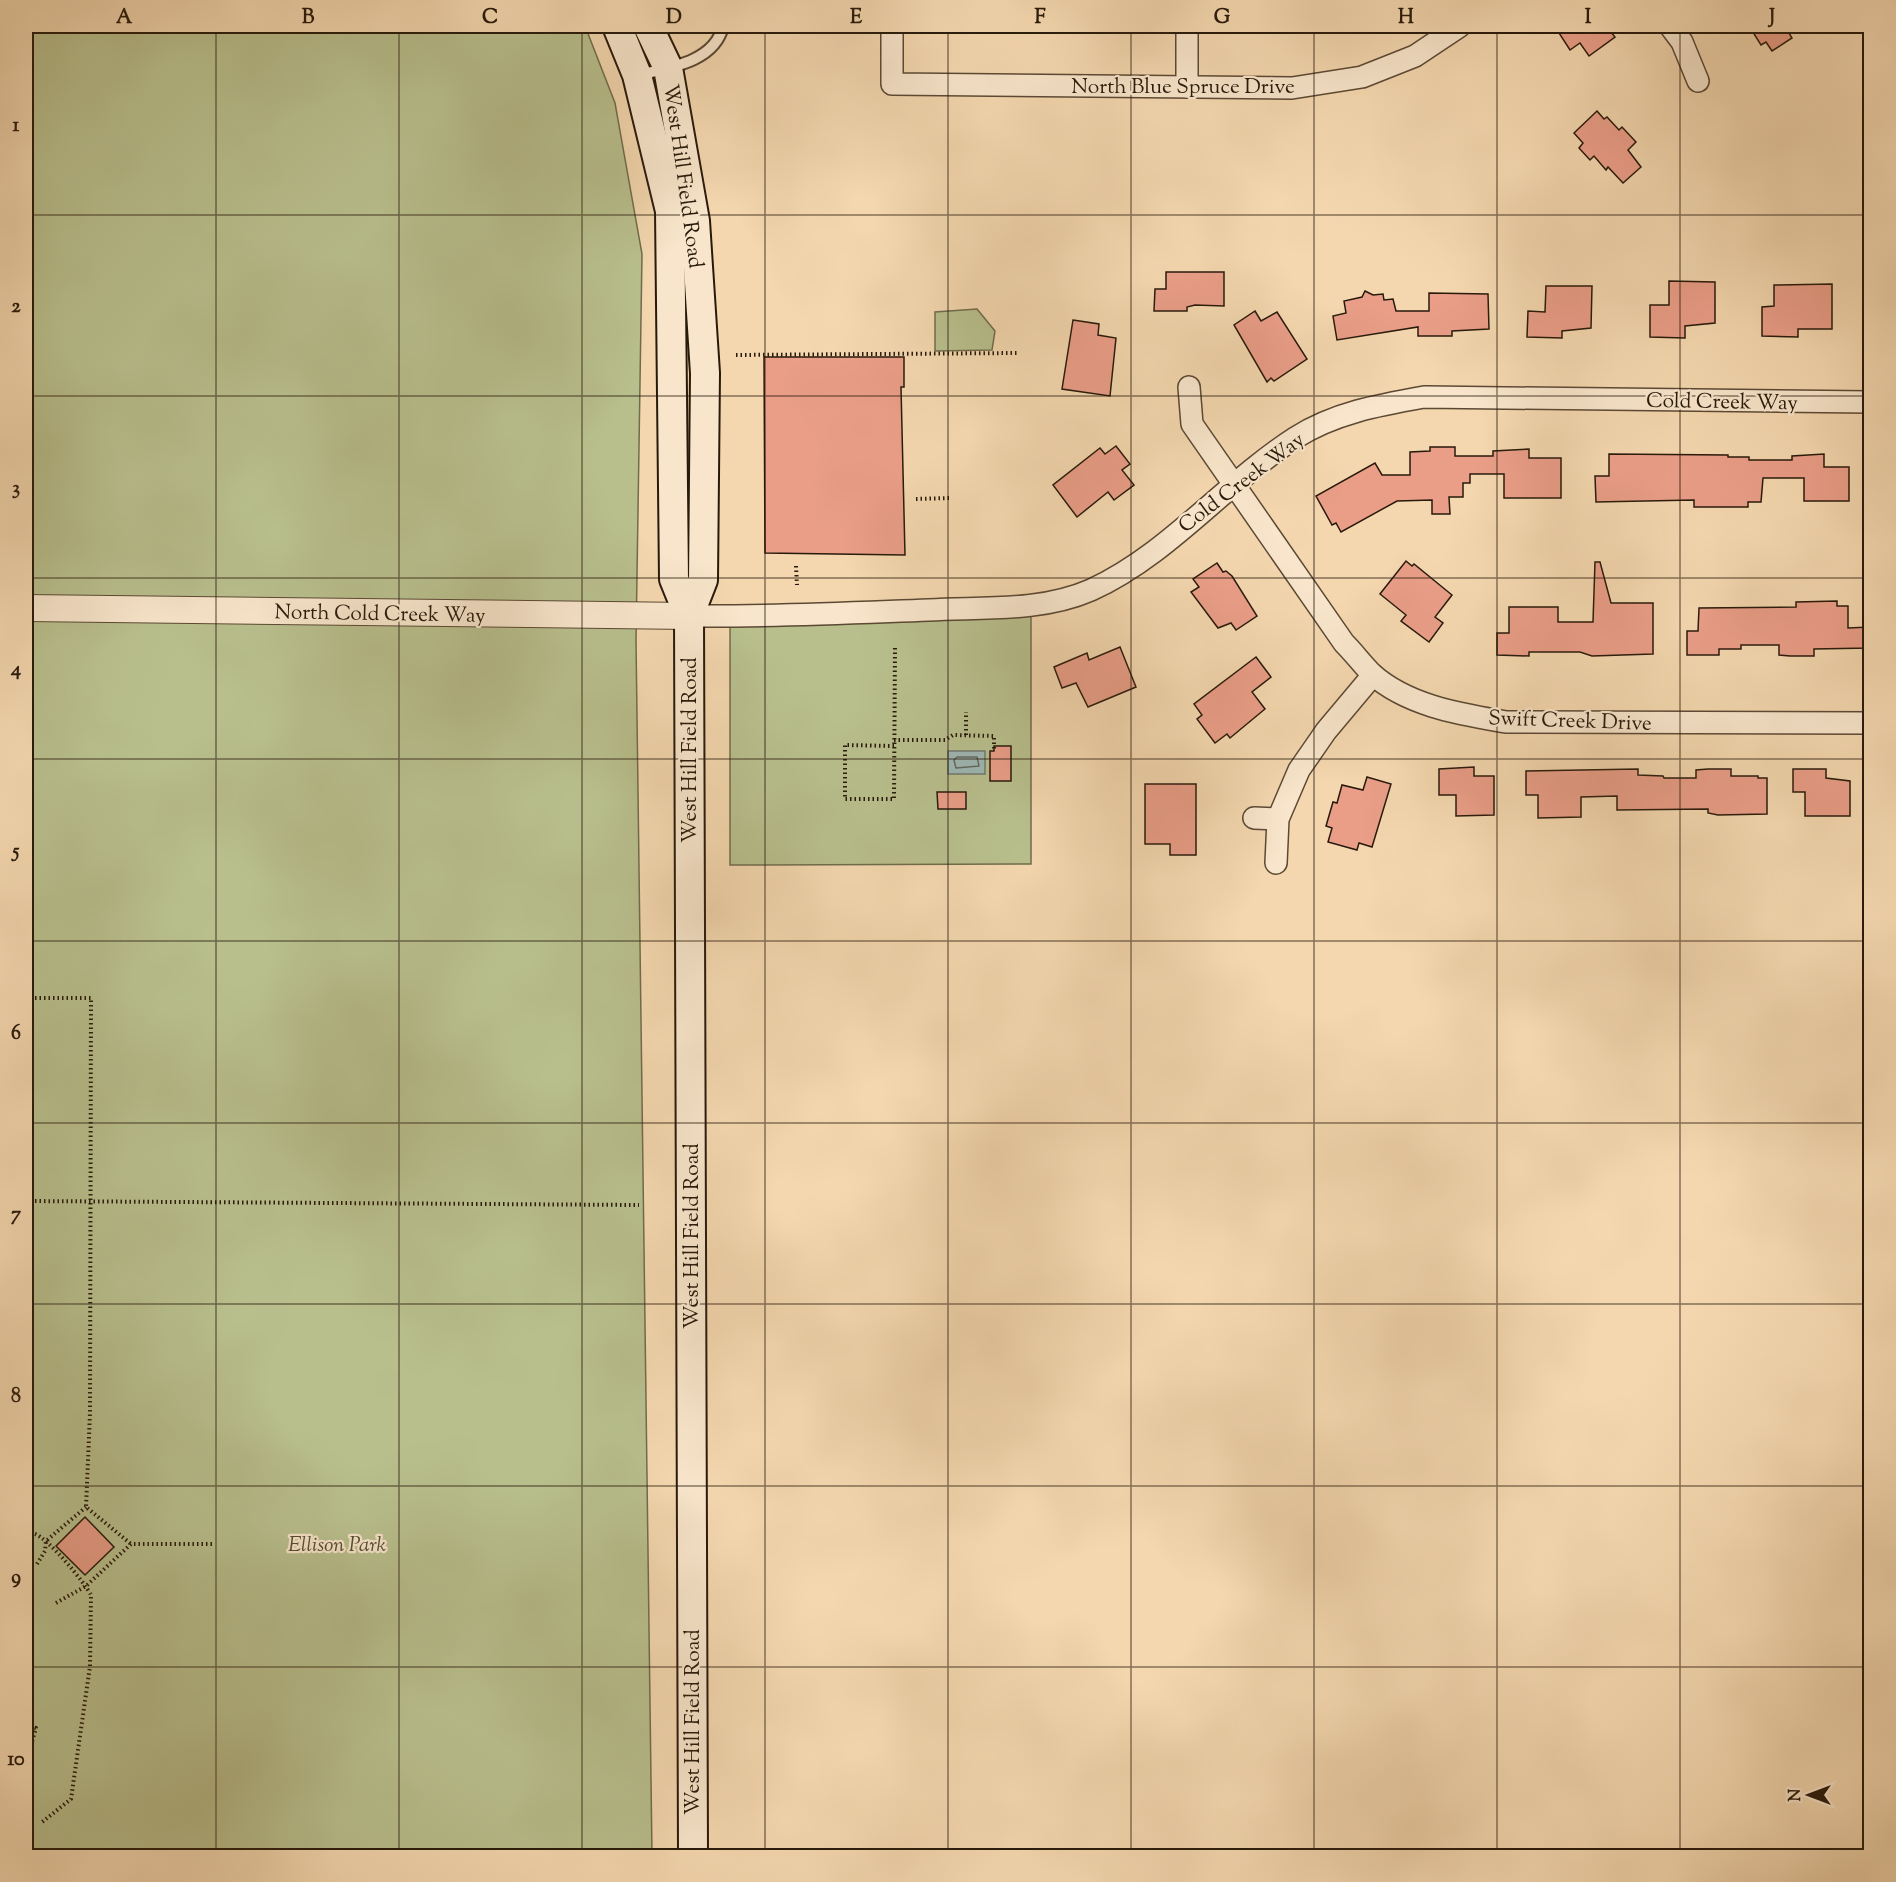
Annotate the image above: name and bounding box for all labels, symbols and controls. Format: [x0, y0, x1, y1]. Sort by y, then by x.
text: A [116, 4, 133, 33]
text: B [302, 4, 315, 33]
text: C [482, 4, 498, 33]
text: D [666, 4, 682, 33]
text: E [850, 4, 863, 33]
text: F [1034, 4, 1046, 33]
text: G [1214, 4, 1231, 33]
text: H [1398, 4, 1414, 33]
text: I [1585, 4, 1592, 33]
text: J [1767, 4, 1775, 33]
street label: North Blue Spruce Drive [1071, 73, 1295, 103]
street label: West Hill Field Road [654, 82, 710, 270]
text: 1 [13, 112, 20, 141]
text: 2 [11, 293, 21, 322]
street label: Cold Creek Way [1646, 387, 1799, 419]
street label: Cold Creek Way [1173, 426, 1312, 541]
text: 3 [12, 475, 20, 504]
street label: North Cold Creek Way [274, 598, 486, 632]
text: 4 [10, 656, 21, 685]
street label: West Hill Field Road [676, 657, 706, 843]
street label: Swift Creek Drive [1488, 704, 1652, 740]
text: 5 [11, 838, 20, 867]
text: 6 [11, 1020, 21, 1049]
street label: West Hill Field Road [678, 1143, 708, 1329]
text: 7 [11, 1201, 22, 1230]
text: 8 [11, 1383, 21, 1412]
park label: Ellison Park [288, 1531, 387, 1561]
text: 9 [11, 1564, 21, 1593]
street label: West Hill Field Road [679, 1629, 709, 1815]
text: 10 [7, 1746, 25, 1775]
north arrow [1779, 1765, 1839, 1825]
text: N [1785, 1788, 1808, 1801]

